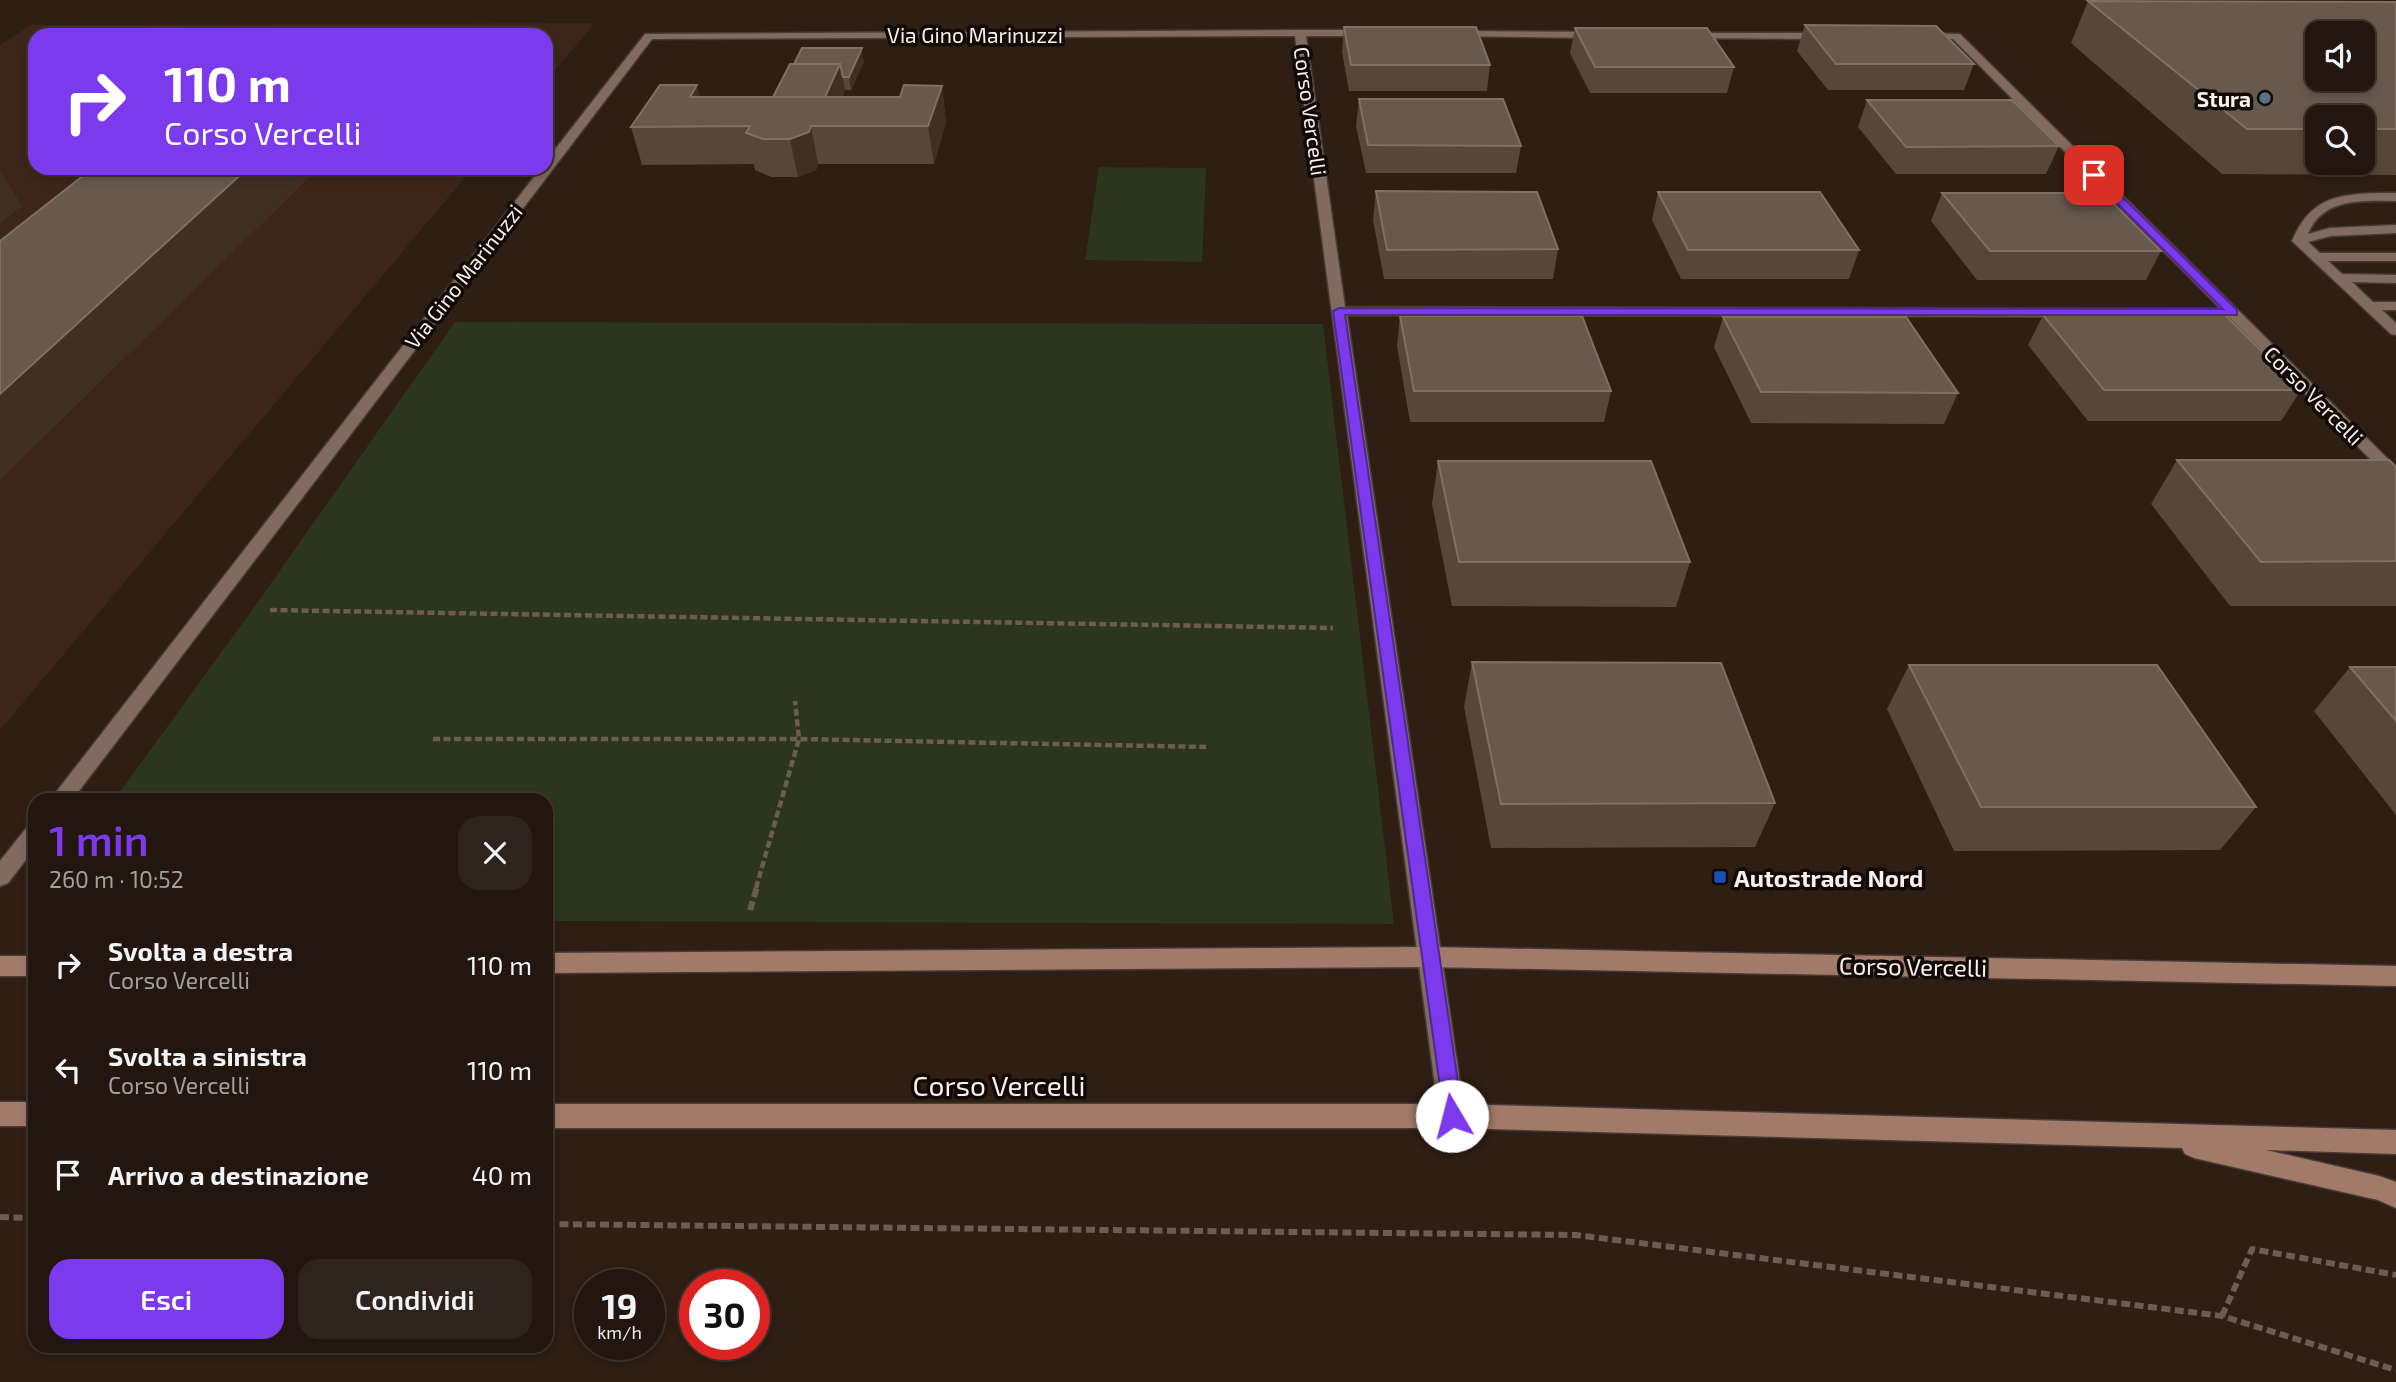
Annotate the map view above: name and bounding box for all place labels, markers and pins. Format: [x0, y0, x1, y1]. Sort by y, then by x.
place label: Stura [2197, 86, 2251, 111]
marker: Stura [2257, 90, 2273, 106]
pin [2064, 145, 2124, 205]
place label: Autostrade Nord [1734, 863, 1923, 892]
marker: Autostrade Nord [1712, 869, 1728, 885]

